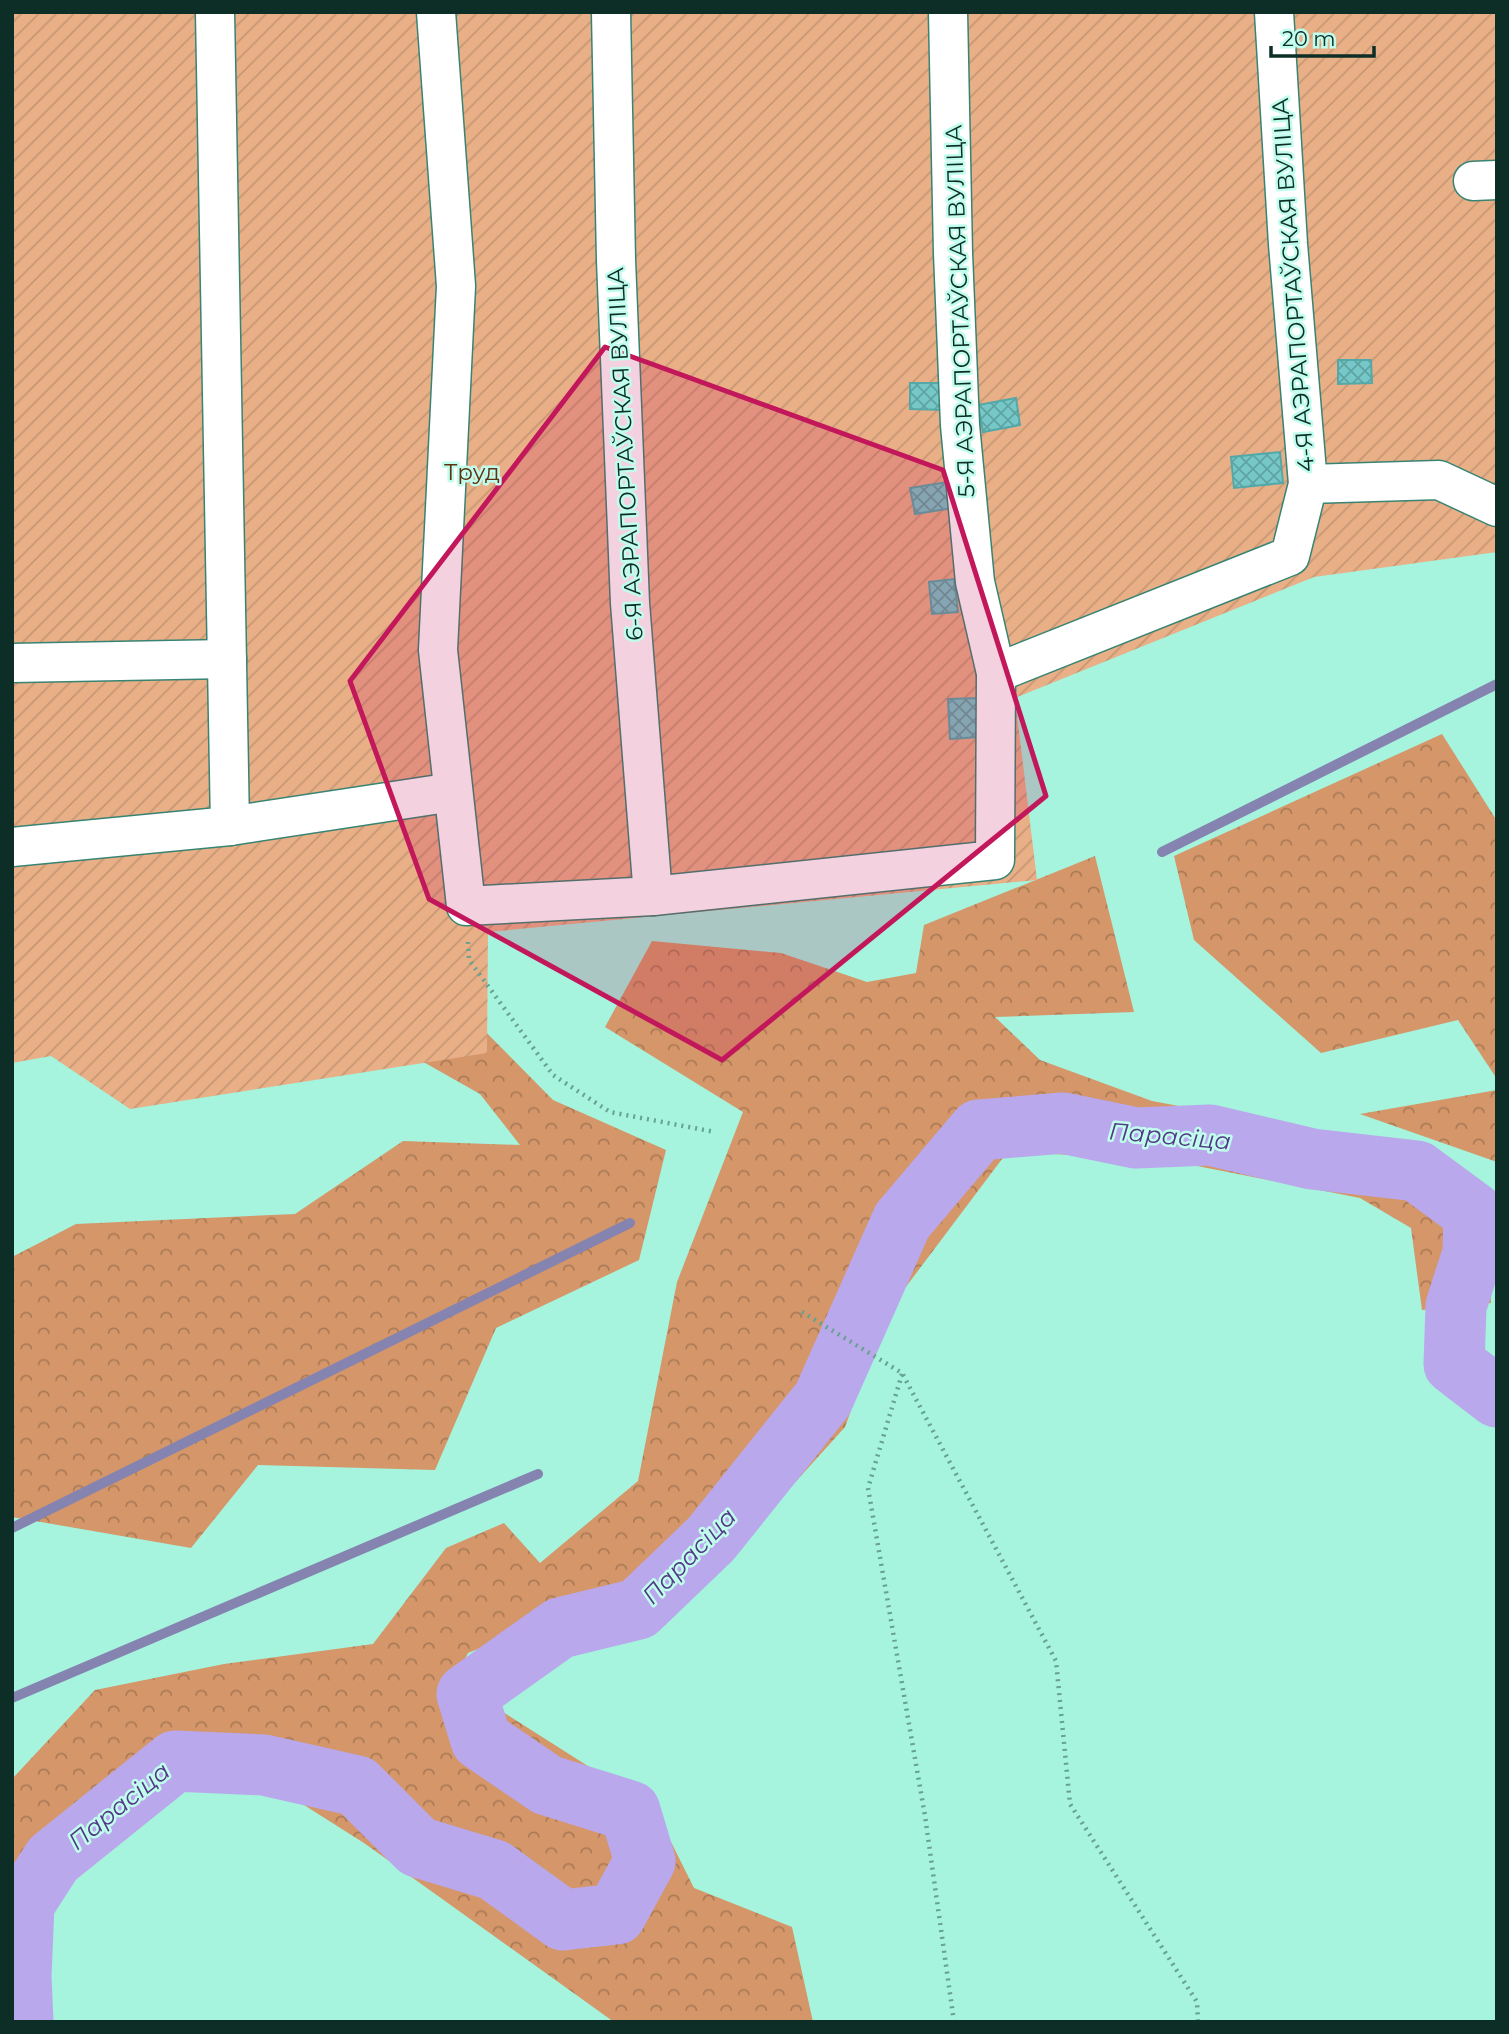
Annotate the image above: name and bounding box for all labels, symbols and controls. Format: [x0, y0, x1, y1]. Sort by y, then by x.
scale bar [1271, 14, 1374, 58]
text: 20 m [1282, 26, 1336, 51]
street label: 4-Я АЭРАПОРТАЎСКАЯ ВУЛІЦА [1266, 97, 1320, 473]
street label: 5-Я АЭРАПОРТАЎСКАЯ ВУЛІЦА [940, 124, 980, 498]
street label: 6-Я АЭРАПОРТАЎСКАЯ ВУЛІЦА [601, 267, 649, 641]
park label: Труд [444, 458, 500, 486]
water label: Парасіца [1108, 1116, 1232, 1156]
water label: Парасіца [636, 1502, 742, 1610]
water label: Парасіца [62, 1756, 176, 1856]

